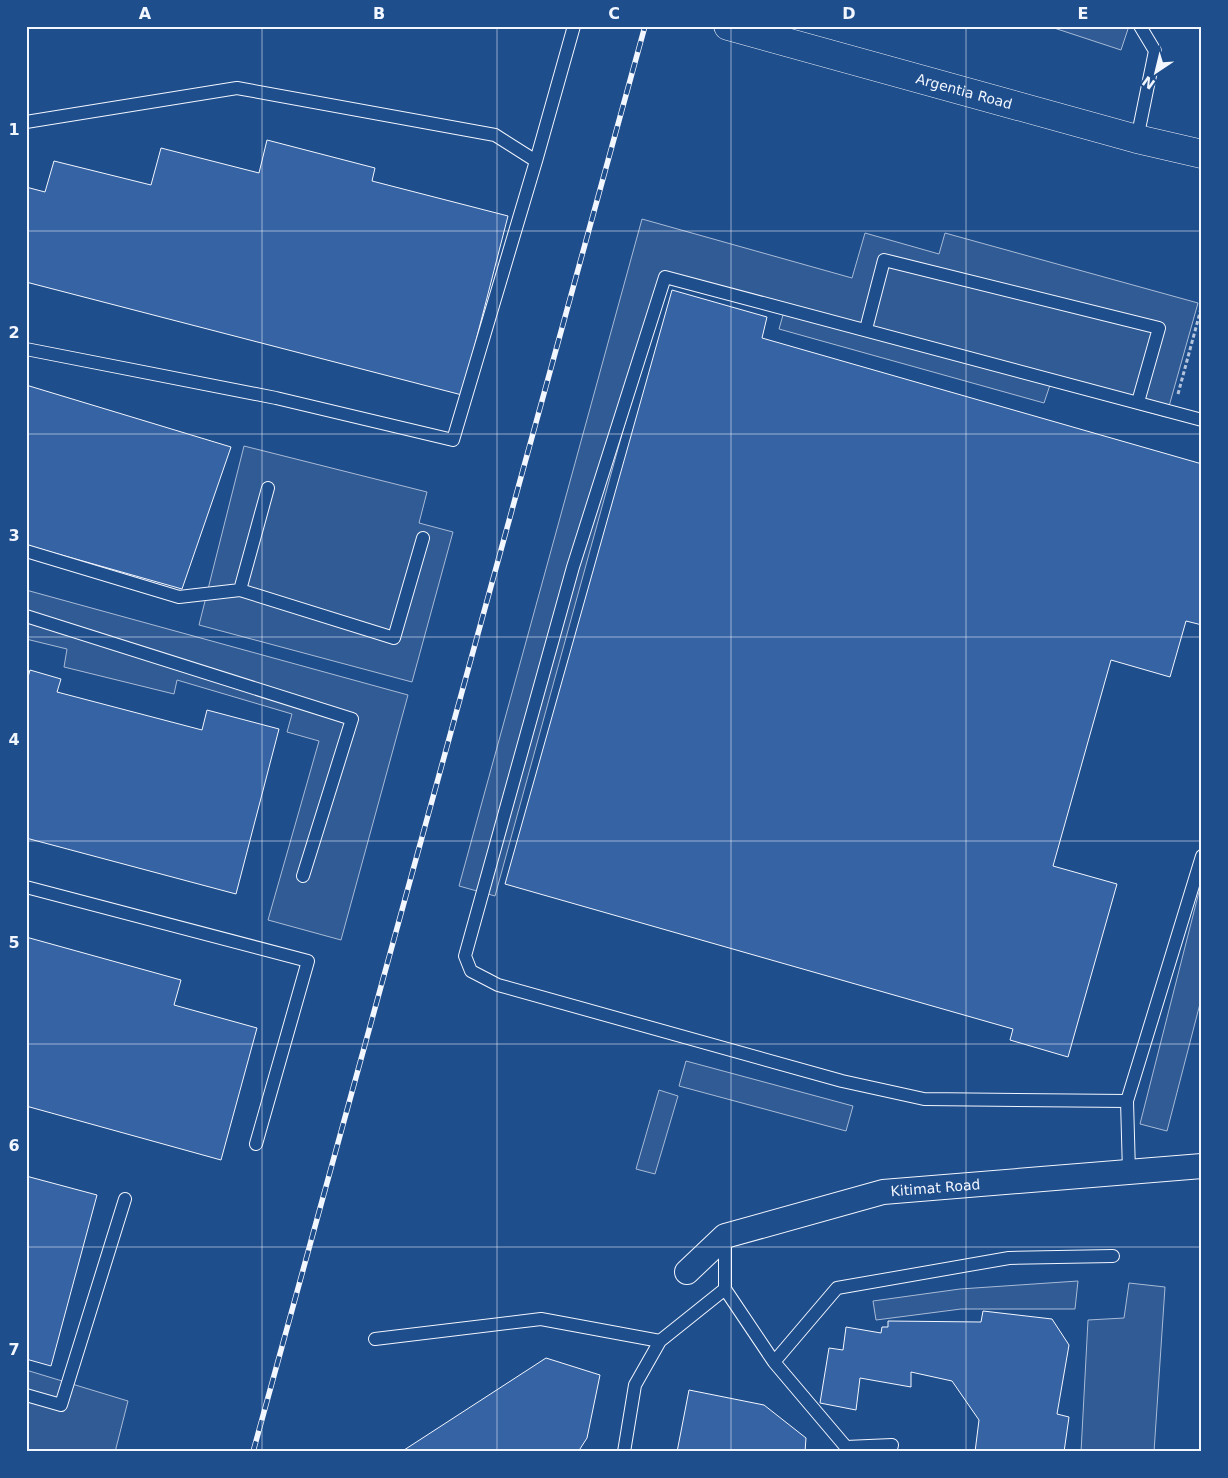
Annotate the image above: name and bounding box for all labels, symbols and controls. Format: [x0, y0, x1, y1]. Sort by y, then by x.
text: A [139, 4, 152, 23]
text: B [373, 4, 385, 23]
text: C [608, 4, 620, 23]
text: D [842, 4, 856, 23]
text: E [1078, 4, 1088, 23]
north arrow [1130, 48, 1180, 98]
street label: Argentia Road [914, 70, 1014, 112]
text: N [1139, 73, 1158, 93]
text: 1 [8, 120, 20, 139]
text: 2 [8, 323, 20, 342]
text: 3 [8, 526, 20, 545]
text: 4 [8, 730, 20, 749]
text: 5 [8, 933, 20, 952]
text: 6 [8, 1136, 20, 1155]
street label: Kitimat Road [890, 1176, 981, 1199]
text: 7 [8, 1340, 20, 1359]

